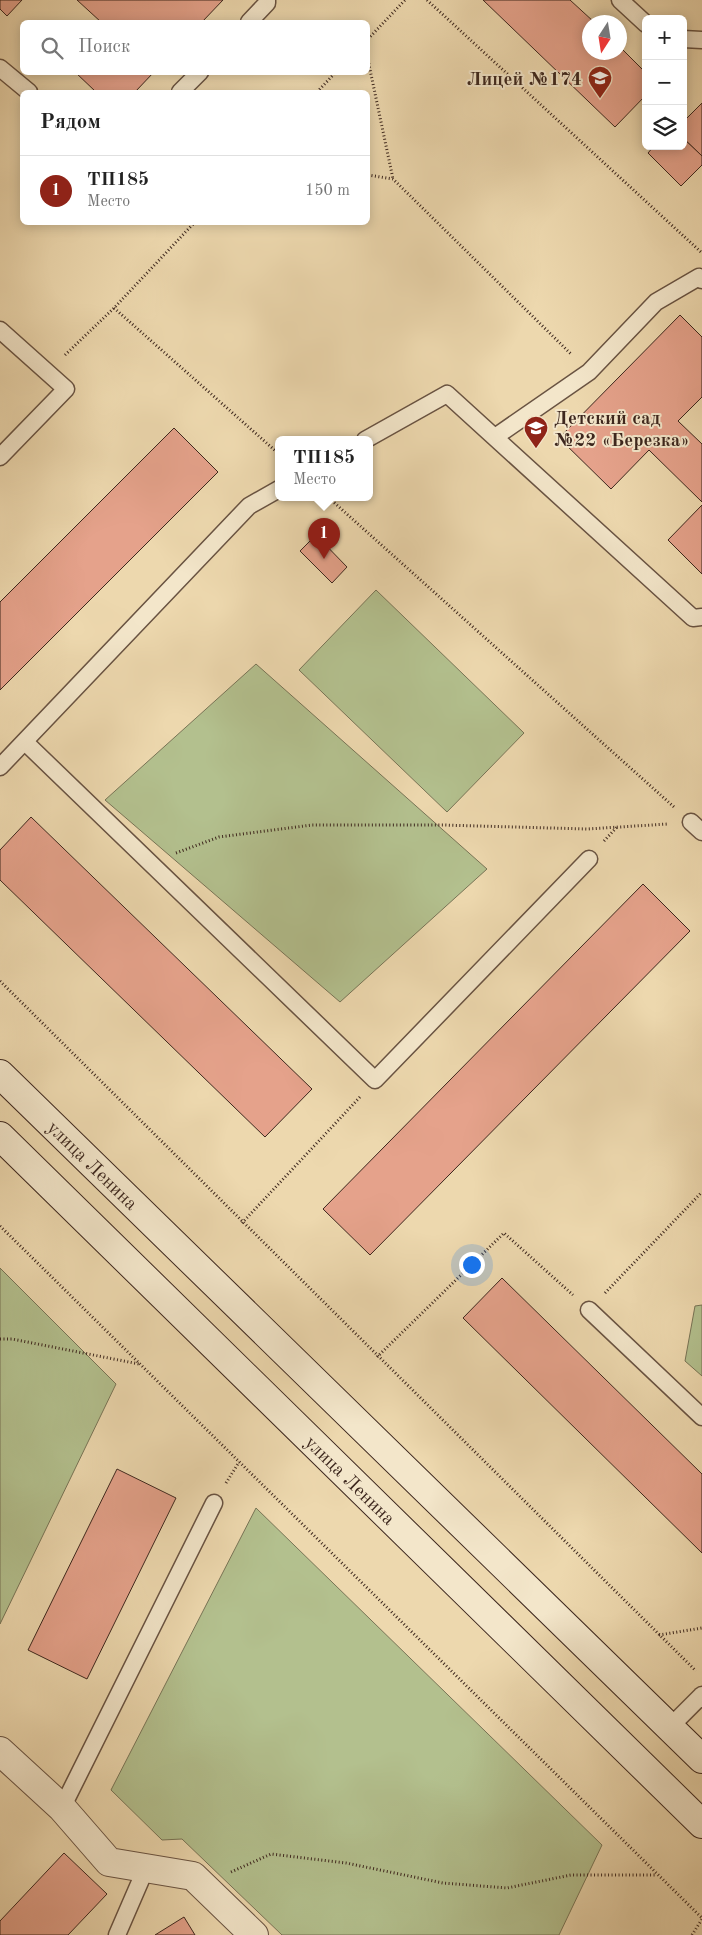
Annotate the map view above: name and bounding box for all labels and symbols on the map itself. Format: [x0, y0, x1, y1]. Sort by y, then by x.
north arrow [582, 15, 627, 60]
school or university icon: Лицей №174 [587, 65, 613, 99]
place label: Лицей №174 [467, 71, 582, 90]
place label: Детский сад №22 «Березка» [554, 410, 690, 451]
school or university icon: Детский сад №22 «Березка» [523, 415, 549, 449]
pin: 1 [308, 518, 340, 559]
street label: улица Ленина [42, 1119, 141, 1215]
your location [459, 1252, 485, 1278]
street label: улица Ленина [300, 1433, 398, 1530]

